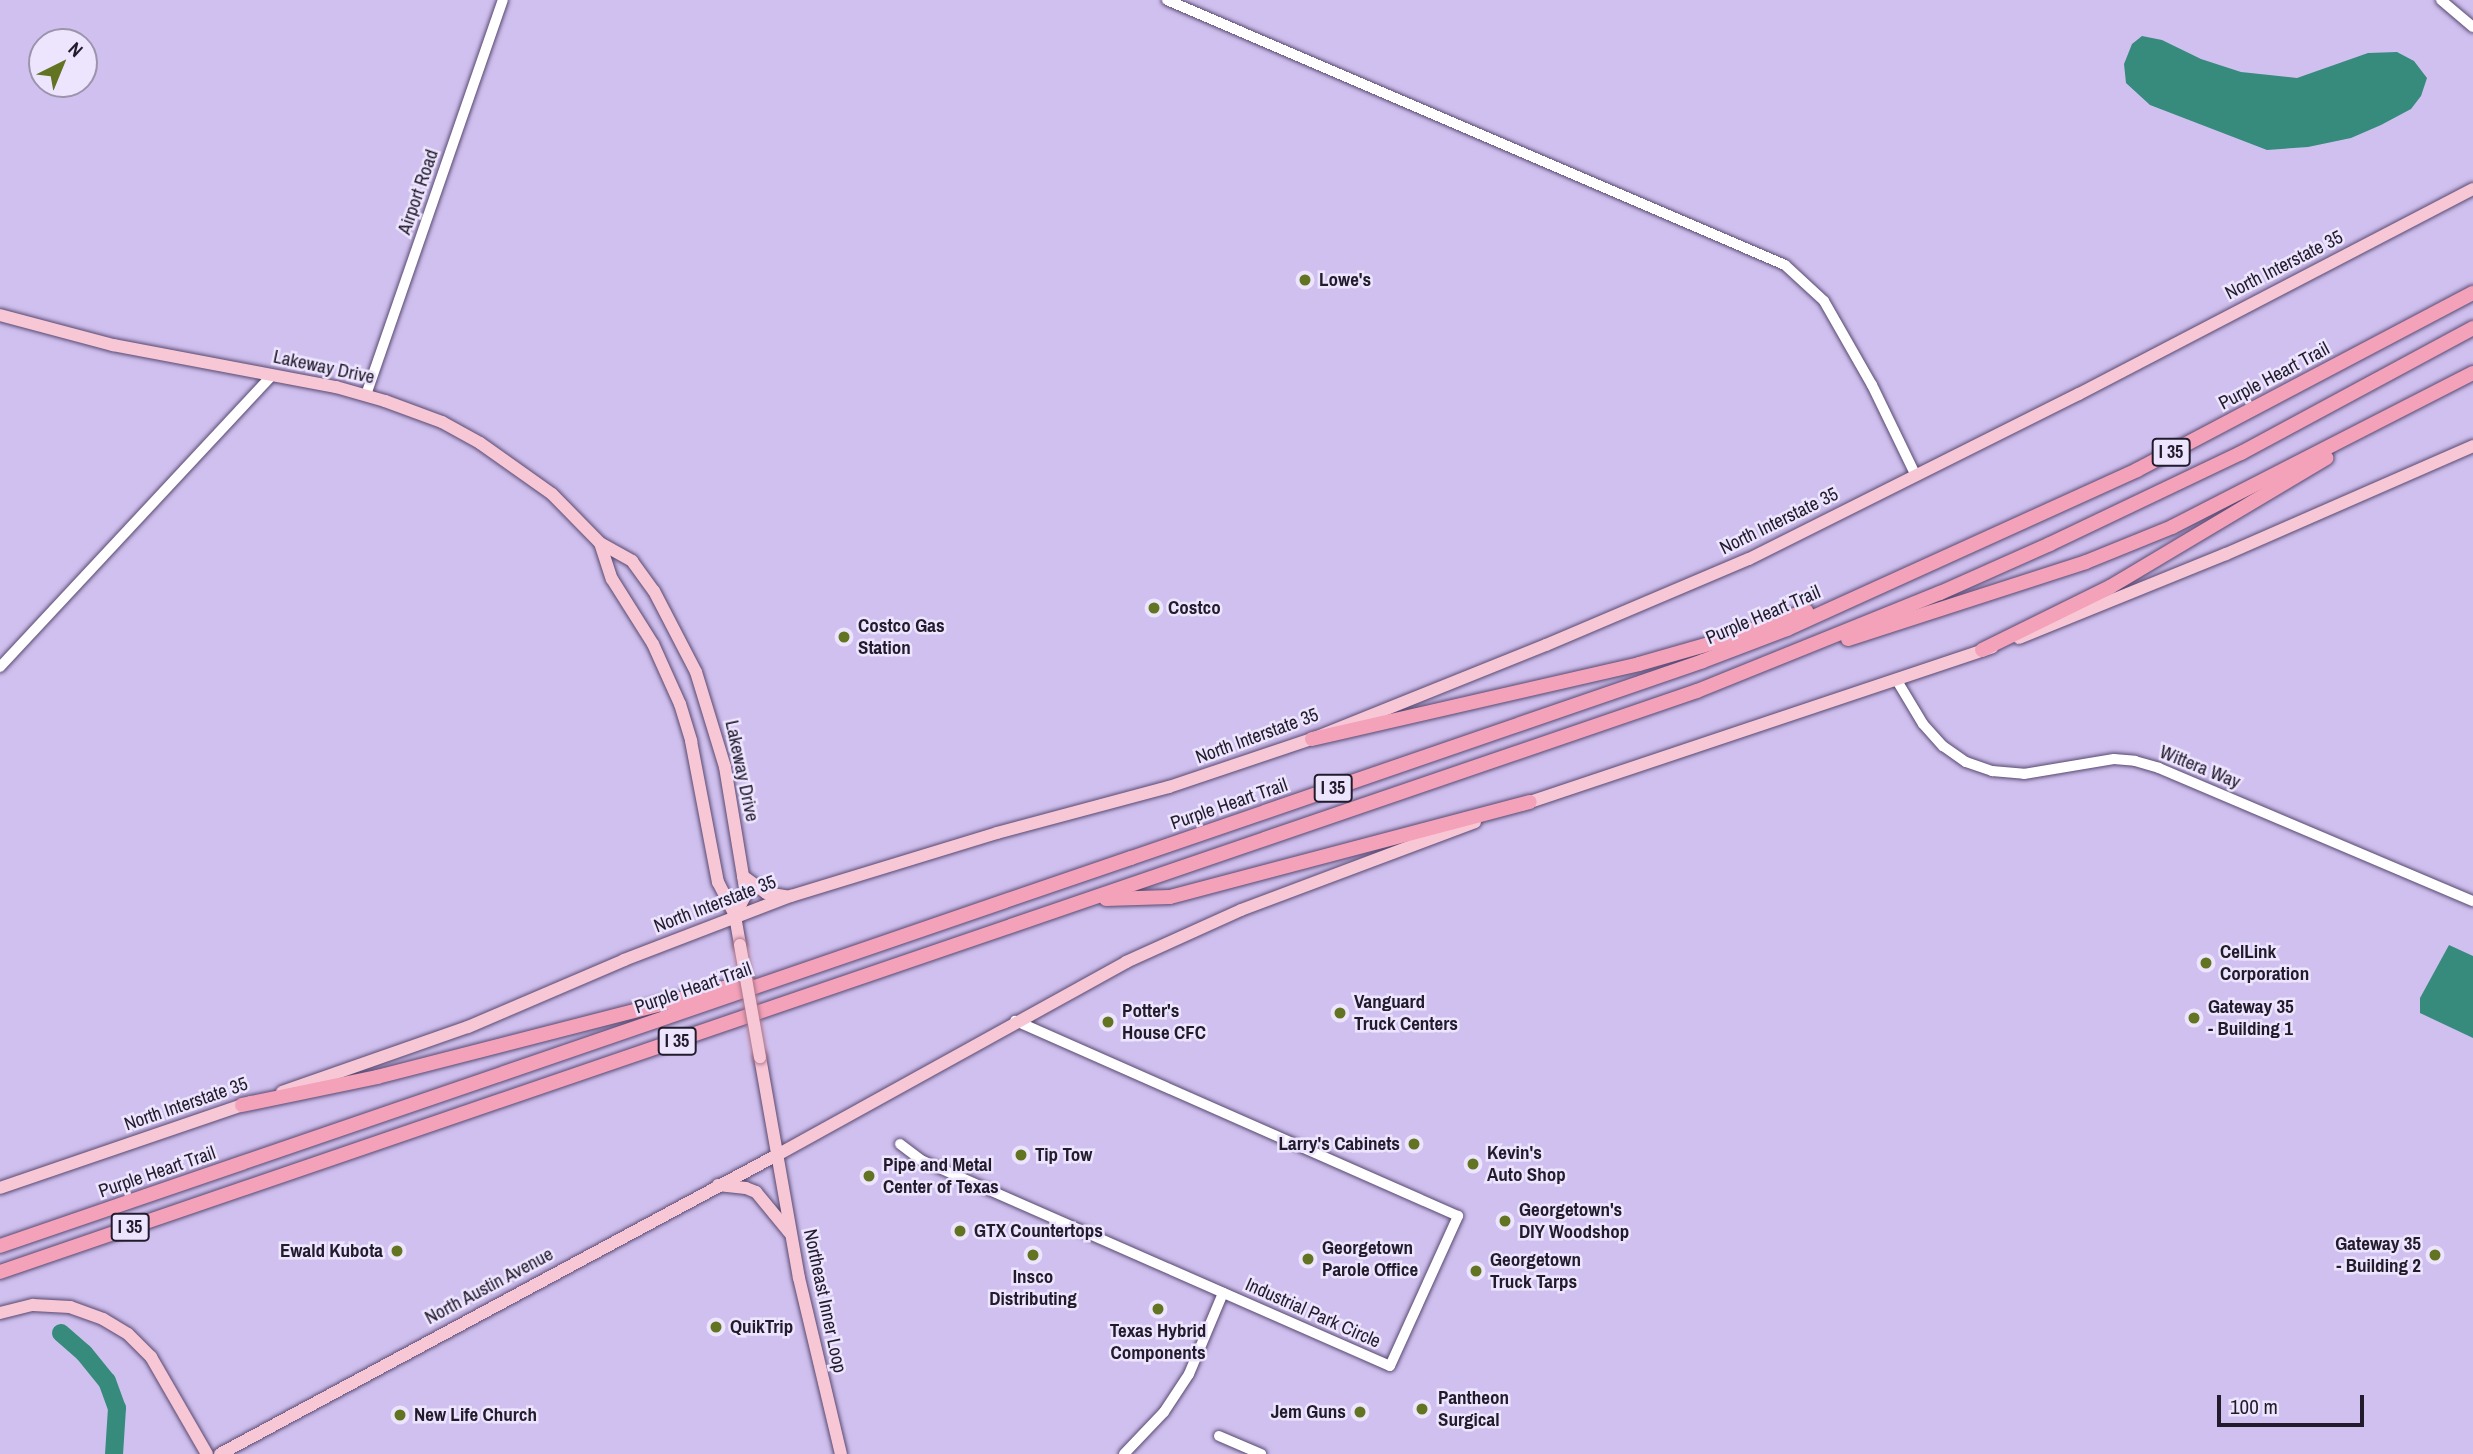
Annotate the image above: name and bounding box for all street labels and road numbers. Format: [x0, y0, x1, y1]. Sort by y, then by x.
street label: Airport Road [393, 147, 443, 237]
street label: North Interstate 35 [2221, 226, 2347, 304]
street label: Purple Heart Trail [2215, 337, 2333, 415]
street label: Lakeway Drive [271, 345, 377, 389]
road number: I 35 [2150, 438, 2192, 466]
street label: North Interstate 35 [1716, 482, 1842, 560]
street label: Purple Heart Trail [1702, 581, 1824, 649]
street label: North Interstate 35 [1192, 703, 1322, 769]
street label: Lakeway Drive [720, 718, 764, 824]
street label: Wittera Way [2156, 740, 2244, 794]
street label: Purple Heart Trail [1167, 773, 1291, 835]
road number: I 35 [1312, 774, 1354, 802]
street label: North Interstate 35 [651, 870, 779, 938]
street label: Purple Heart Trail [631, 957, 755, 1019]
road number: I 35 [656, 1026, 698, 1056]
street label: North Interstate 35 [121, 1072, 251, 1136]
street label: Purple Heart Trail [95, 1141, 219, 1203]
road number: I 35 [109, 1212, 151, 1242]
street label: Northeast Inner Loop [799, 1227, 851, 1375]
street label: North Austin Avenue [420, 1242, 558, 1330]
street label: Industrial Park Circle [1242, 1273, 1384, 1353]

